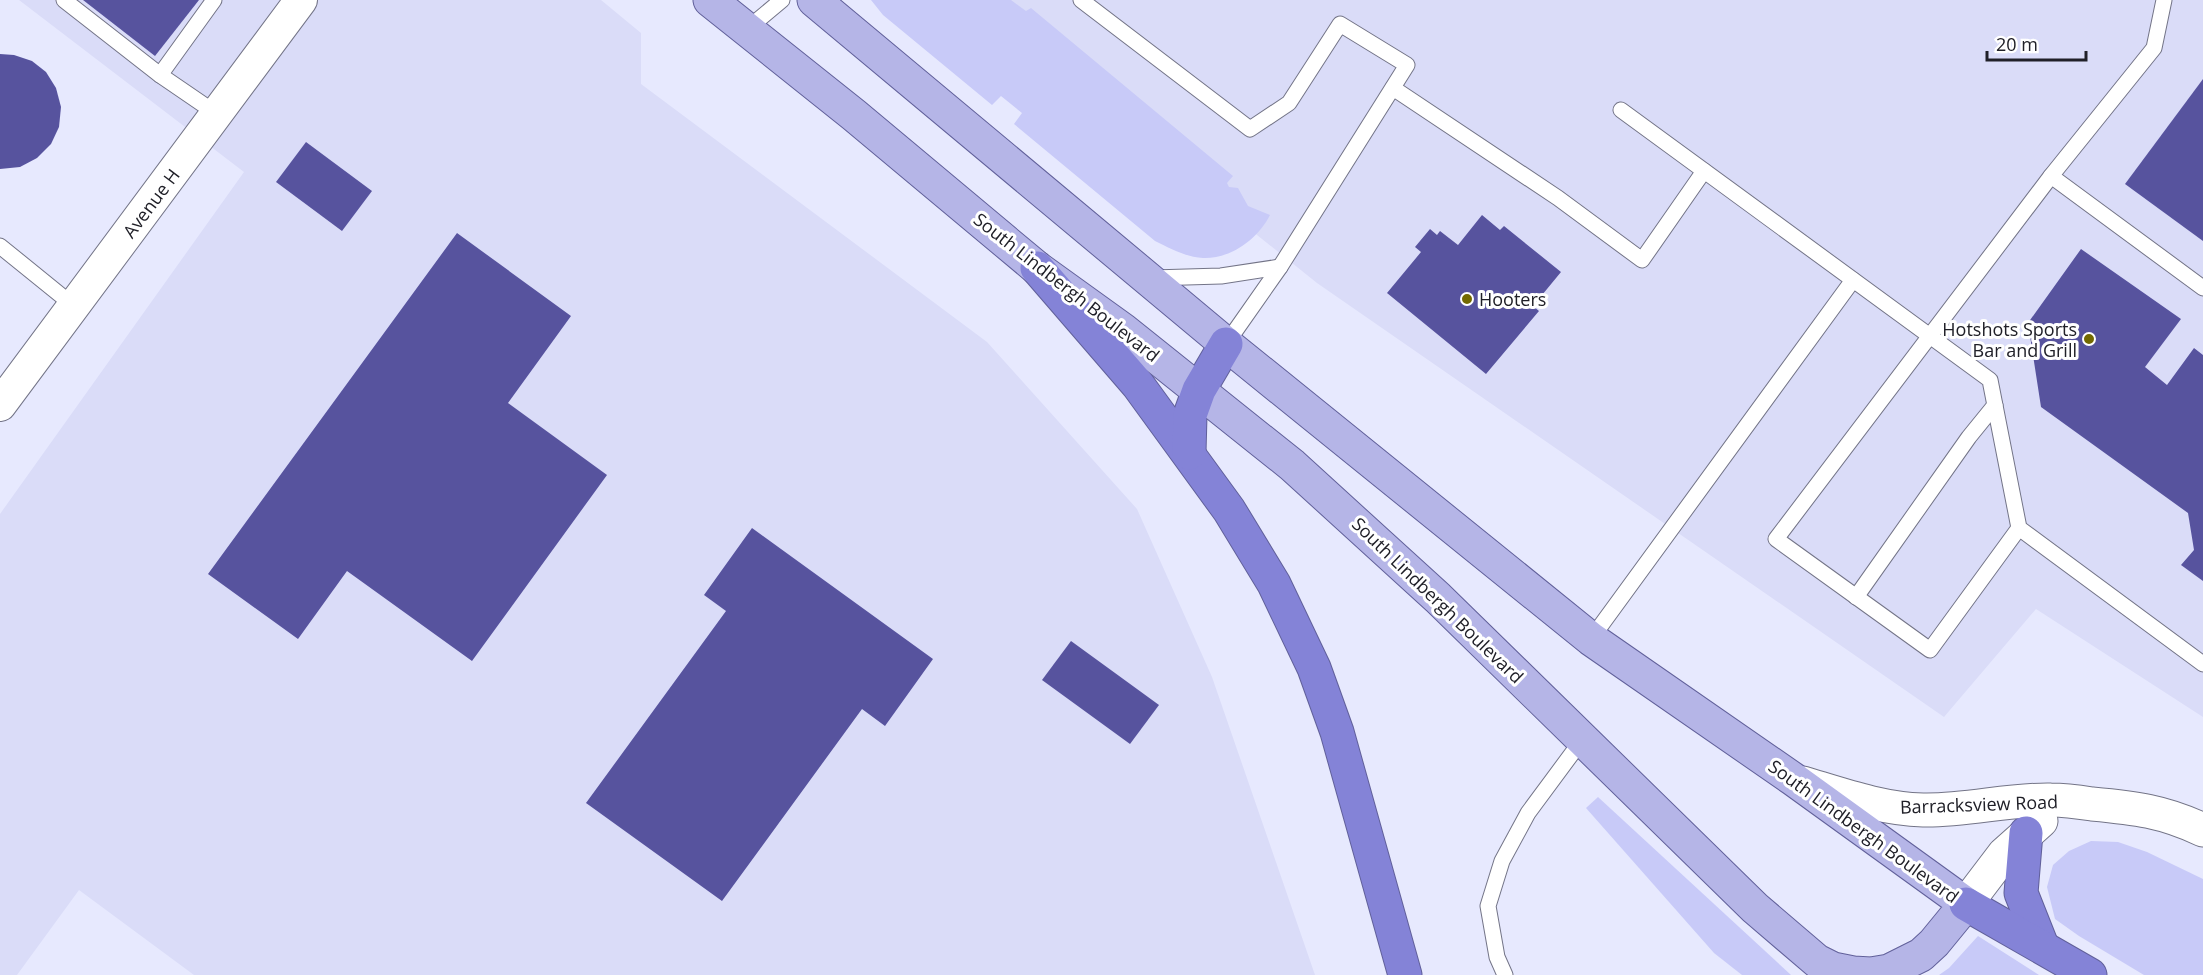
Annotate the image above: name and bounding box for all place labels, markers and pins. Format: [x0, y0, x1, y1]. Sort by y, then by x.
place label: Hooters [1479, 287, 1546, 311]
marker: Hooters [1460, 292, 1474, 306]
place label: Hotshots Sports Bar and Grill [1942, 317, 2077, 362]
marker: Hotshots Sports Bar and Grill [2082, 332, 2096, 346]

